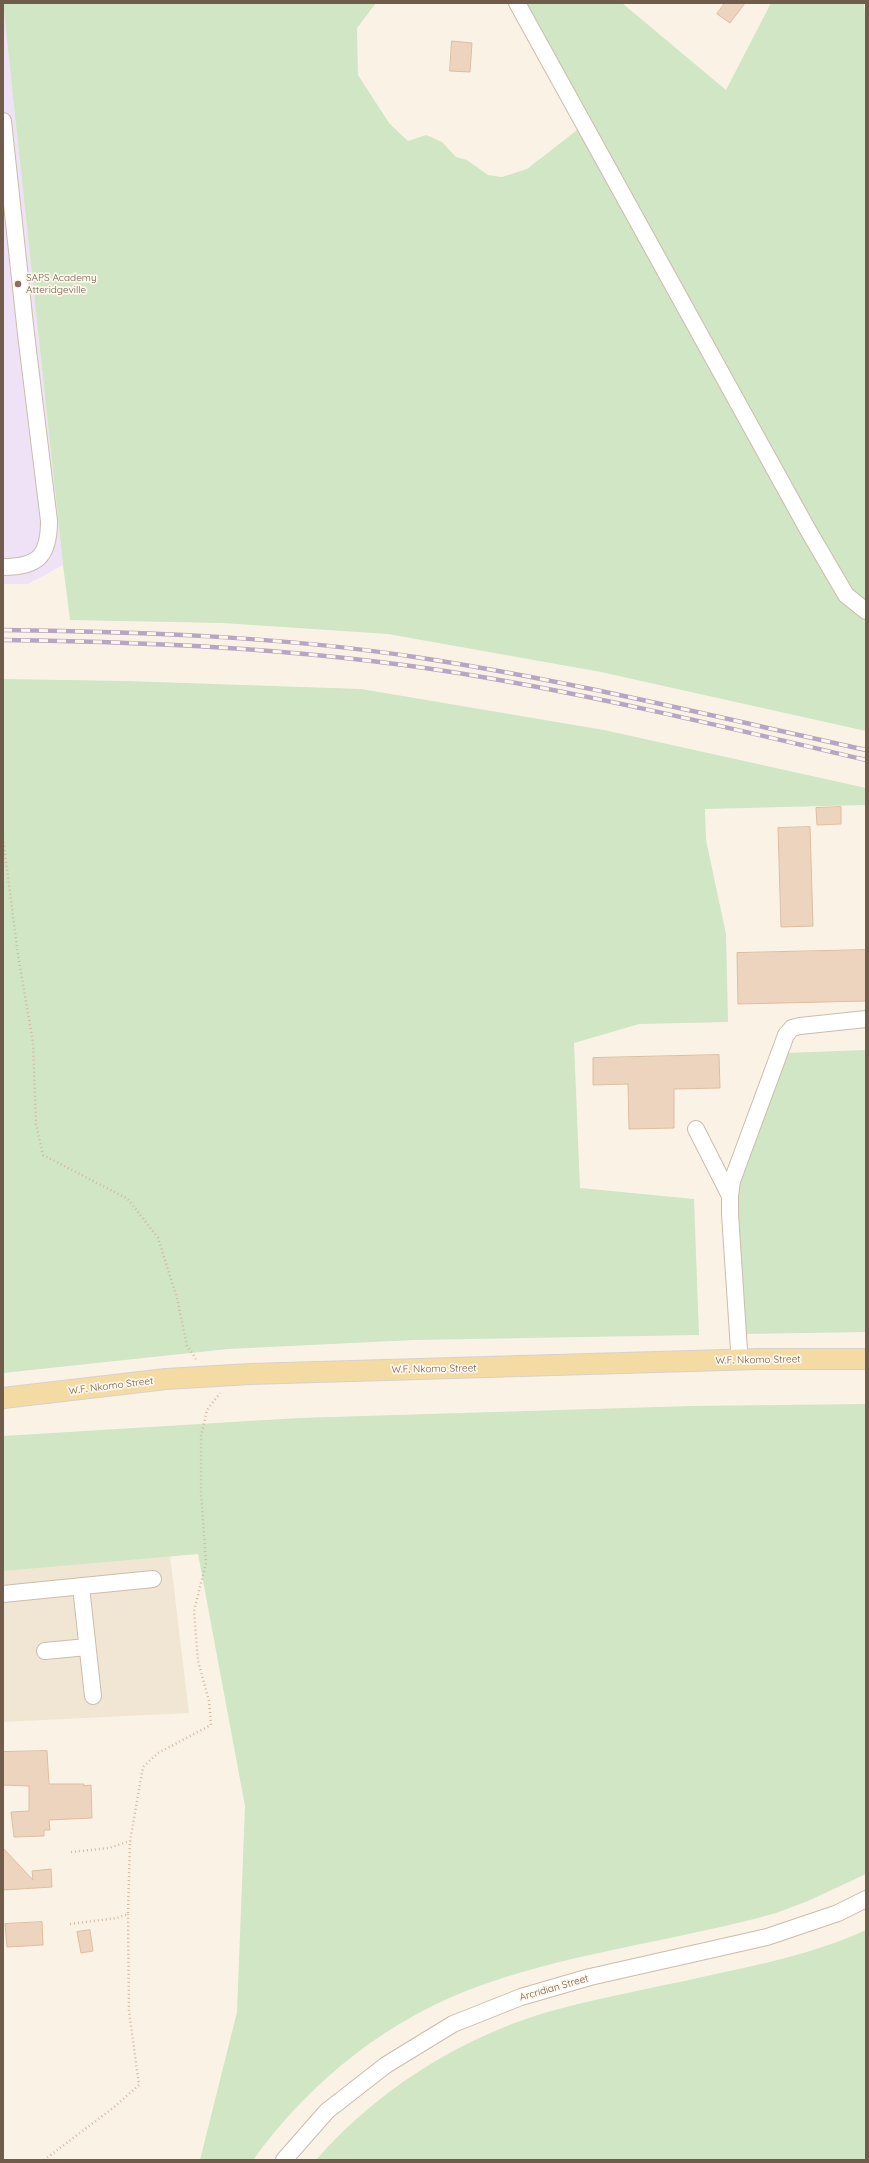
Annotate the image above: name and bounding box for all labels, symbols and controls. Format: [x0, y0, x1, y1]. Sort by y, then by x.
place label: SAPS Academy Atteridgeville [26, 272, 97, 296]
marker: SAPS Academy Atteridgeville [13, 279, 23, 289]
street label: W.F. Nkomo Street [715, 1353, 801, 1367]
street label: W.F. Nkomo Street [391, 1362, 477, 1376]
street label: W.F. Nkomo Street [68, 1375, 154, 1397]
street label: Arcridian Street [518, 1972, 590, 2004]

